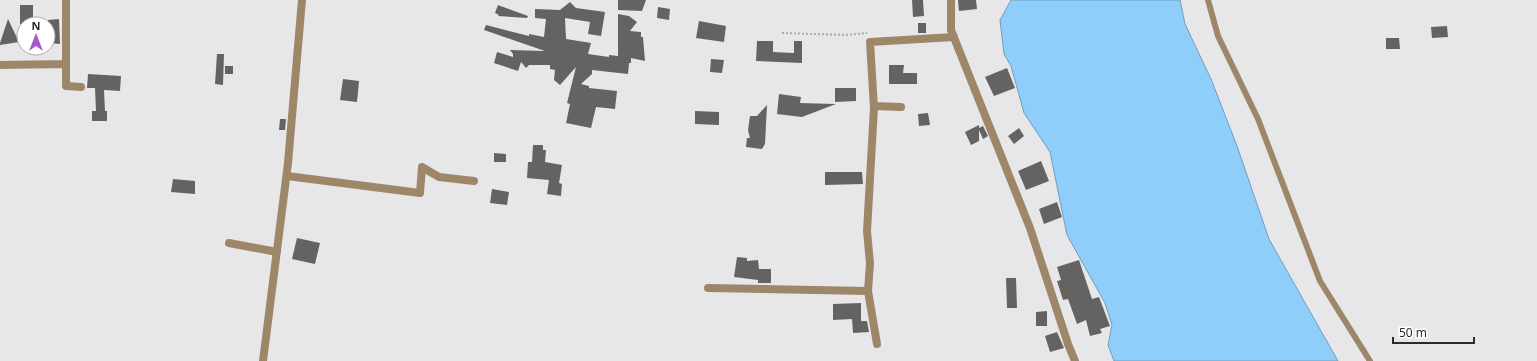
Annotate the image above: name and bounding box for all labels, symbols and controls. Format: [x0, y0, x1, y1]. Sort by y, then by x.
north arrow [16, 16, 56, 56]
text: N [32, 18, 40, 33]
scale bar [1393, 319, 1474, 345]
text: 50 m [1399, 324, 1427, 341]

